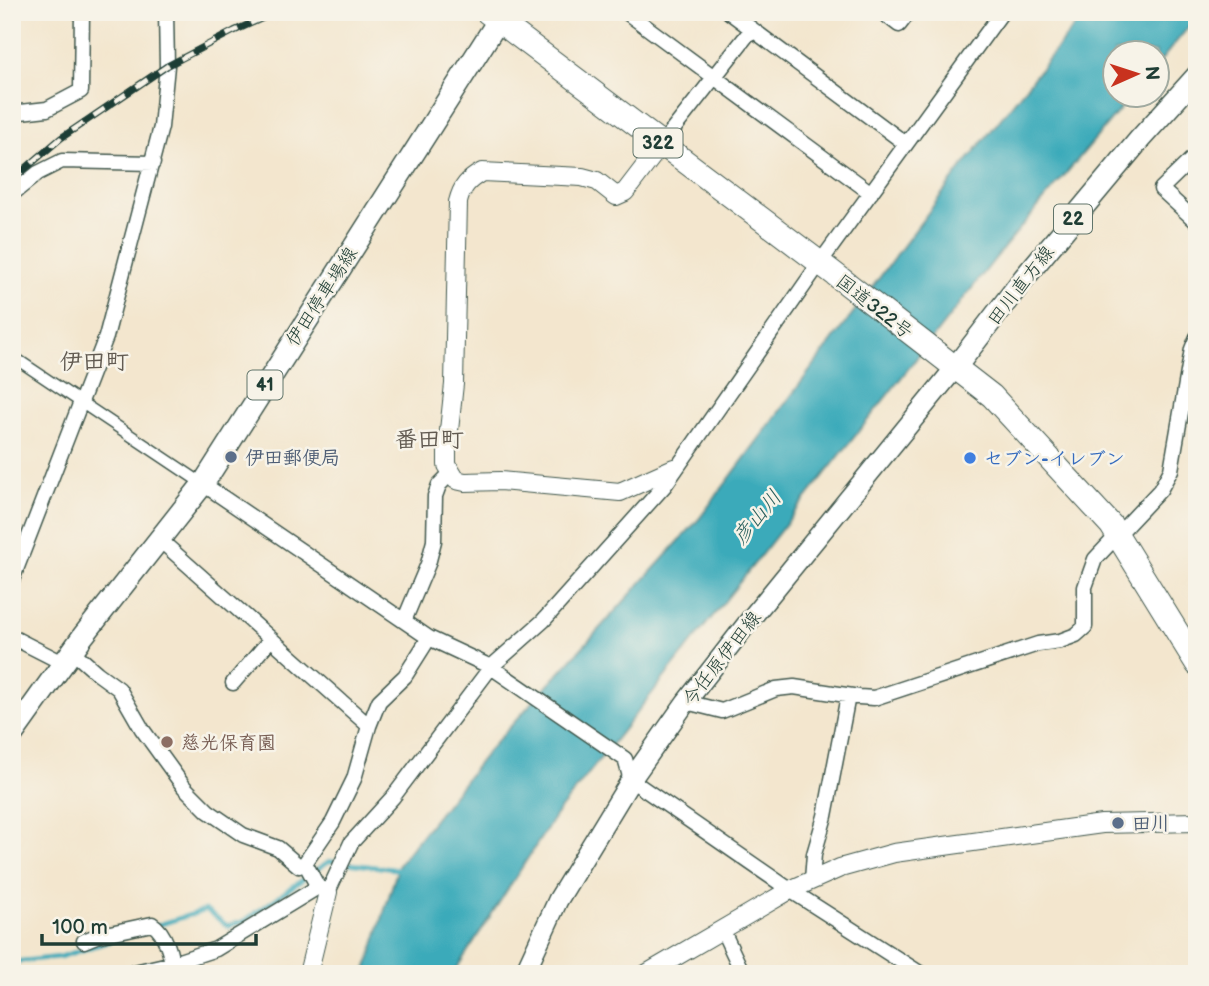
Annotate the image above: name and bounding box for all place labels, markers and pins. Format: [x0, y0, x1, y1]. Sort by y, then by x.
place label: 伊田郵便局 [245, 447, 340, 470]
place label: セブン-イレブン [984, 448, 1125, 471]
marker: 伊田郵便局 [223, 449, 239, 465]
marker: セブン-イレブン [962, 450, 978, 466]
place label: 慈光保育園 [181, 732, 276, 755]
marker: 慈光保育園 [159, 734, 175, 750]
place label: 田川 [1132, 813, 1170, 836]
marker: 田川 [1110, 815, 1126, 831]

